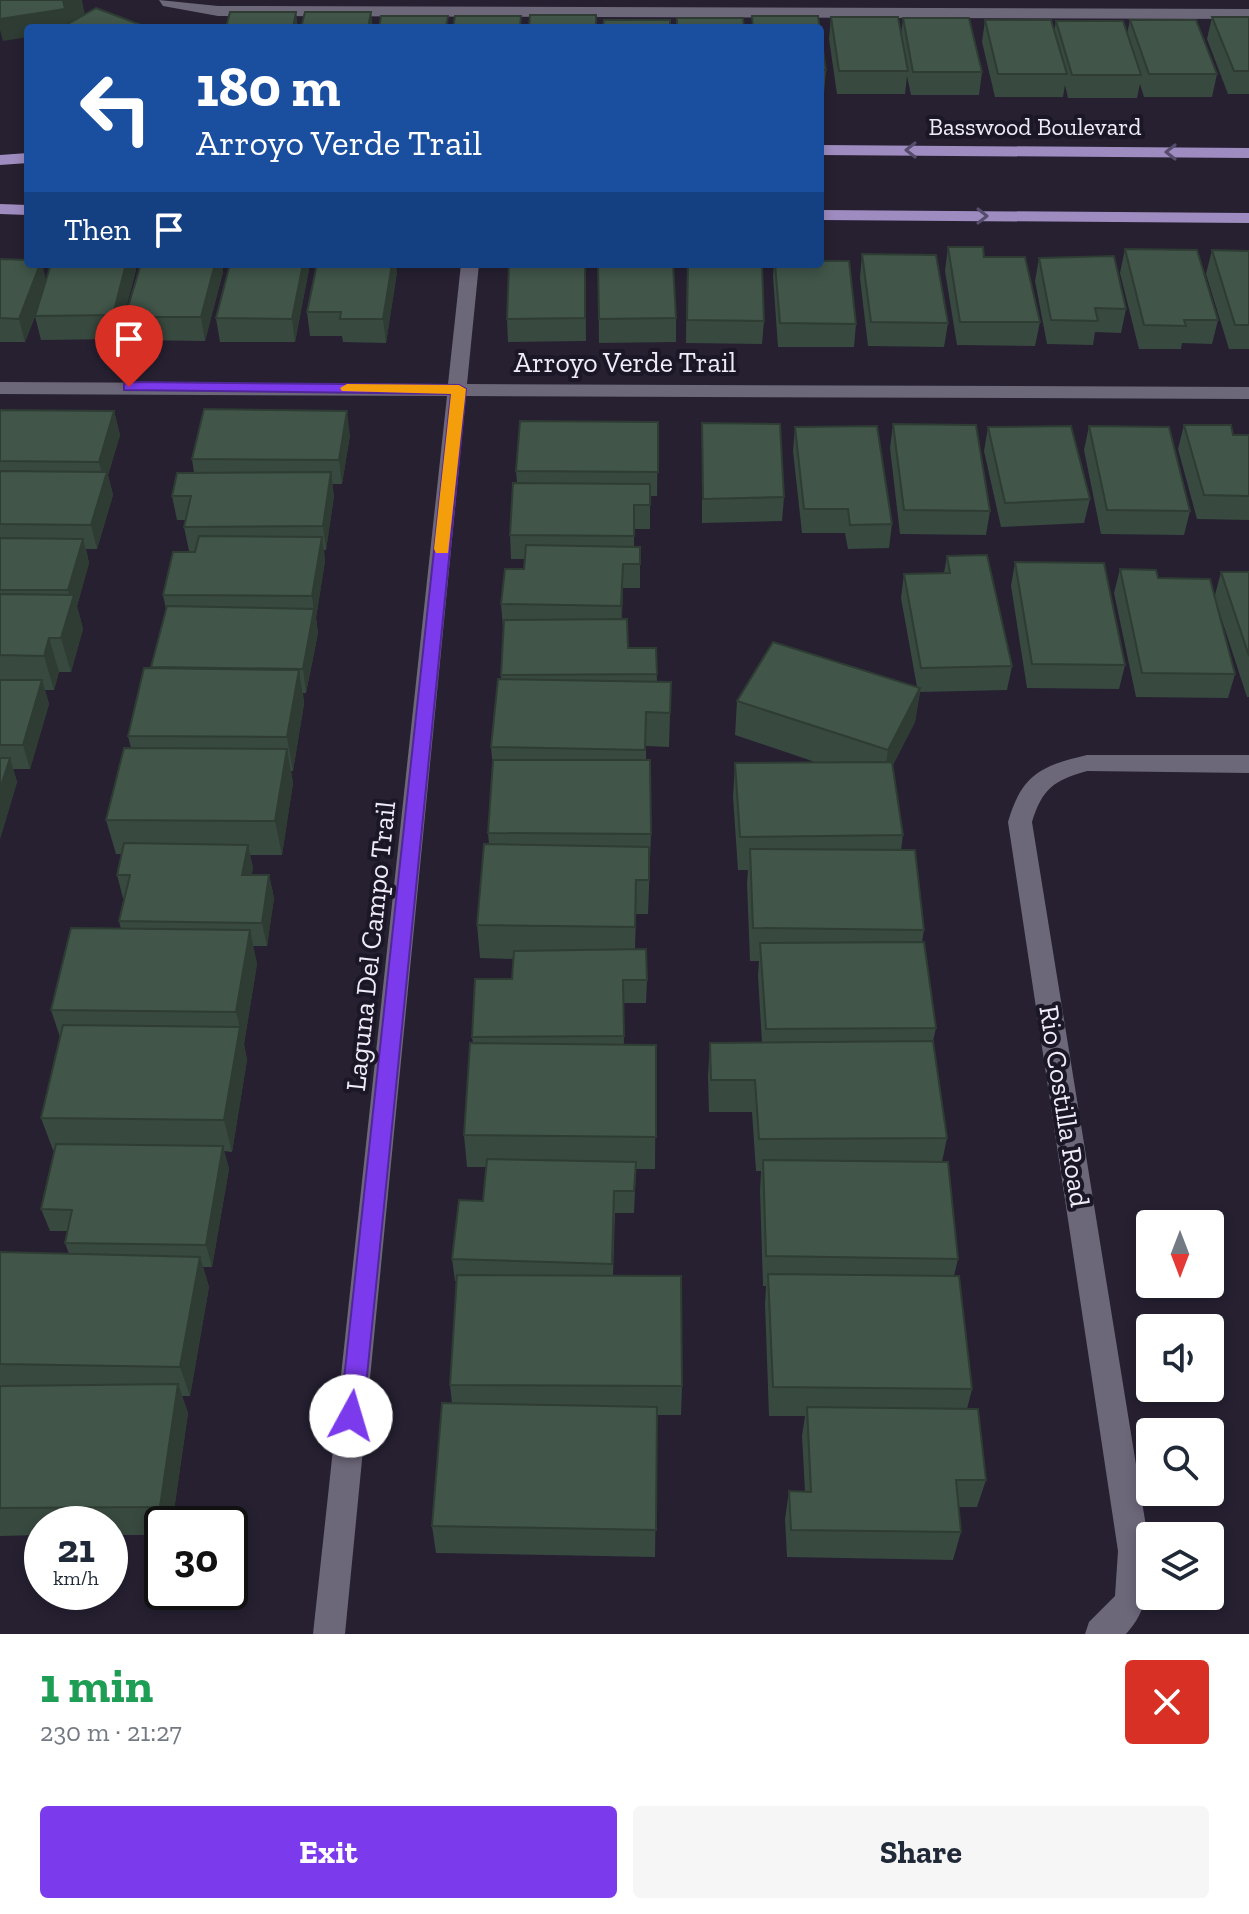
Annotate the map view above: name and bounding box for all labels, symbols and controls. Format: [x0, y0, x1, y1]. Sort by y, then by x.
text: 180 m [196, 53, 341, 120]
icon: left [64, 56, 168, 160]
street label: Basswood Boulevard [928, 112, 1142, 141]
text: Arroyo Verde Trail [196, 121, 482, 164]
one-way arrow [904, 141, 917, 159]
one-way arrow [1164, 143, 1177, 161]
one-way arrow [976, 207, 989, 225]
icon: arrive [147, 208, 191, 252]
text: Then [64, 212, 131, 248]
pin [95, 305, 163, 387]
icon: arrive [107, 317, 151, 361]
street label: Arroyo Verde Trail [514, 346, 736, 379]
street label: Laguna Del Campo Trail [339, 799, 402, 1093]
street label: Rio Costilla Road [1032, 1003, 1097, 1209]
north arrow [1136, 1210, 1224, 1298]
map controls [1136, 1210, 1224, 1610]
button: sound [1136, 1314, 1224, 1402]
position arrow [309, 1374, 393, 1458]
button: search [1136, 1418, 1224, 1506]
speed limit sign: 30 [144, 1506, 248, 1610]
button: layers [1136, 1522, 1224, 1610]
text: 21 [57, 1524, 95, 1572]
text: km/h [53, 1566, 99, 1590]
text: 1 min [40, 1657, 153, 1714]
button: close [1125, 1660, 1209, 1744]
text: 230 m · 21:27 [40, 1716, 182, 1748]
button: Exit [40, 1806, 617, 1898]
button: Share [633, 1806, 1209, 1898]

